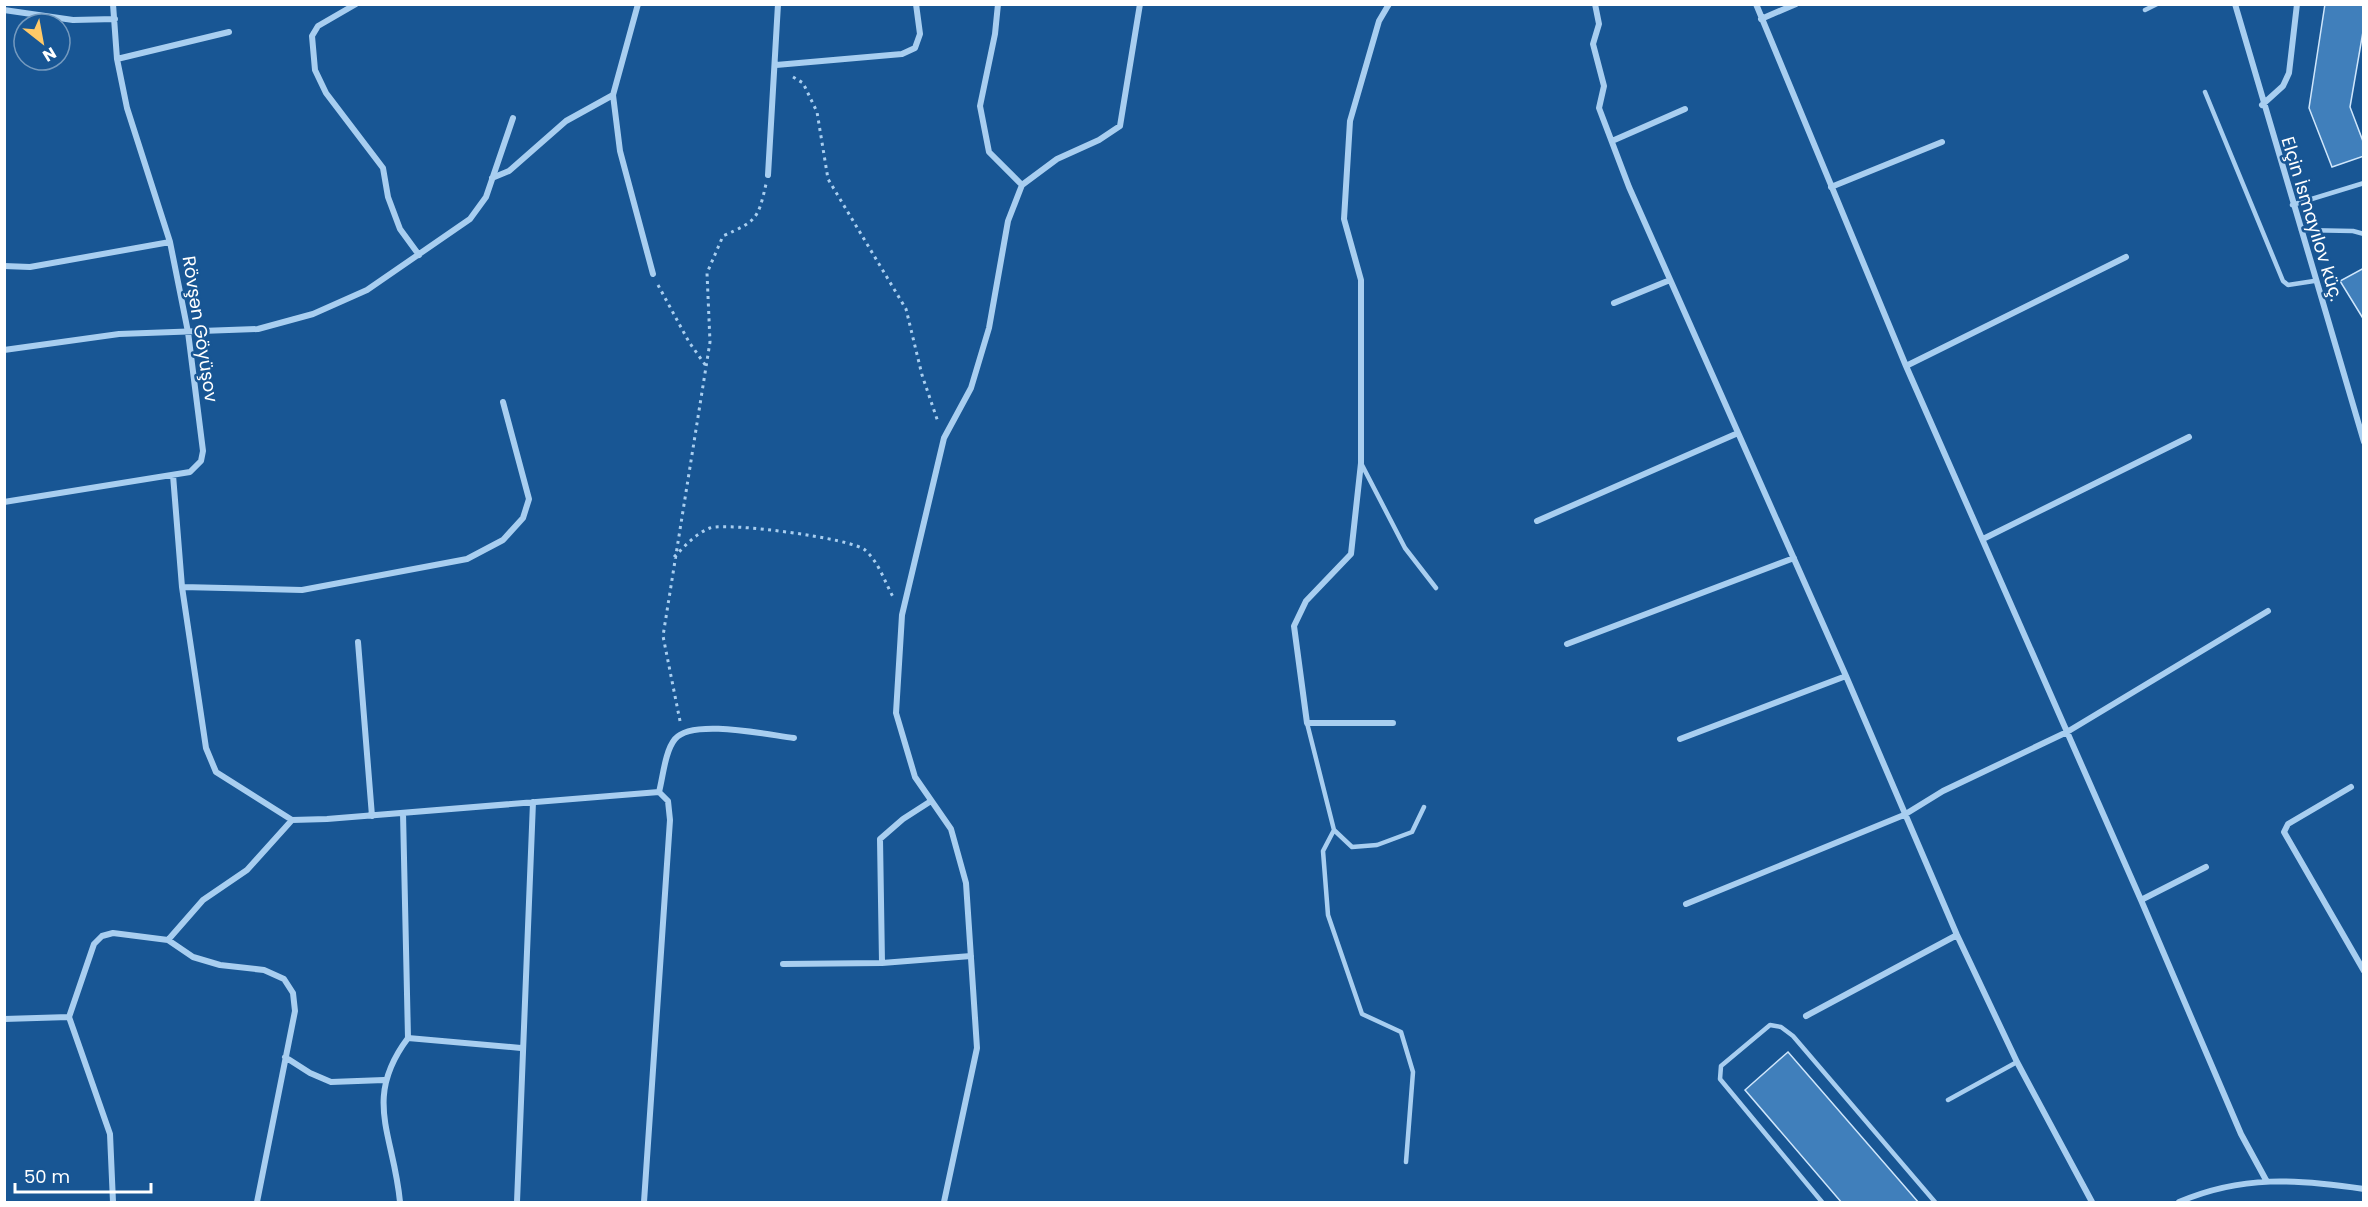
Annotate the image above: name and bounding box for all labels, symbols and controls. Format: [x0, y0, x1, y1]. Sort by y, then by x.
north arrow [12, 12, 72, 72]
text: N [38, 41, 61, 67]
street label: Elçin İsmayılov küç. [2276, 134, 2349, 304]
street label: Rövşən Göyüşov [177, 254, 224, 404]
scale bar [15, 1156, 152, 1194]
text: 50 m [24, 1164, 70, 1189]

